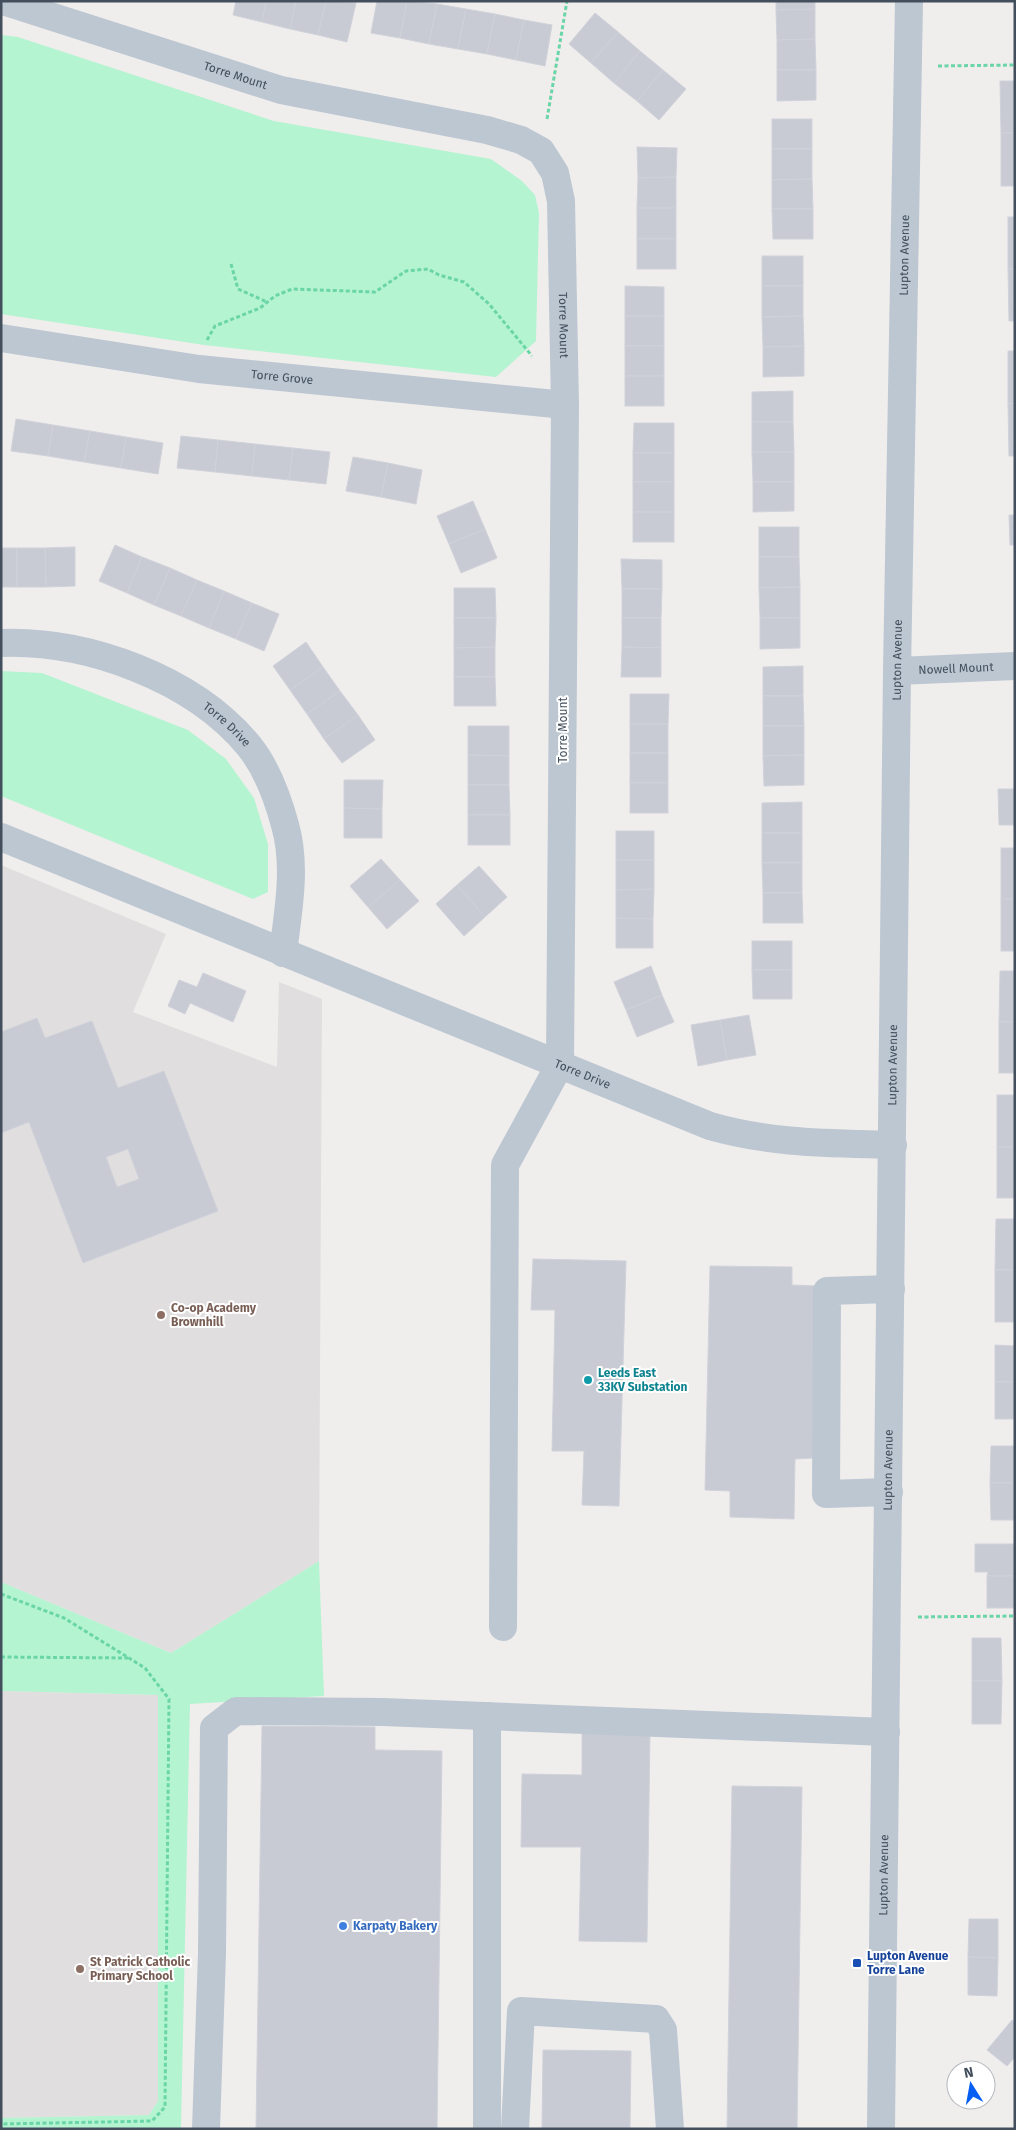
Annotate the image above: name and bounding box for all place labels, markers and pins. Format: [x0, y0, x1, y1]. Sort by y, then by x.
place label: Co-op Academy Brownhill [171, 1301, 257, 1329]
marker: Co-op Academy Brownhill [155, 1309, 167, 1321]
place label: Leeds East 33KV Substation [597, 1366, 688, 1394]
marker: Leeds East 33KV Substation [582, 1374, 594, 1386]
place label: Karpaty Bakery [353, 1919, 438, 1933]
marker: Karpaty Bakery [337, 1920, 349, 1932]
place label: Lupton Avenue Torre Lane [867, 1949, 949, 1977]
place label: St Patrick Catholic Primary School [90, 1955, 190, 1983]
marker: Lupton Avenue Torre Lane [851, 1957, 863, 1969]
marker: St Patrick Catholic Primary School [74, 1963, 86, 1975]

